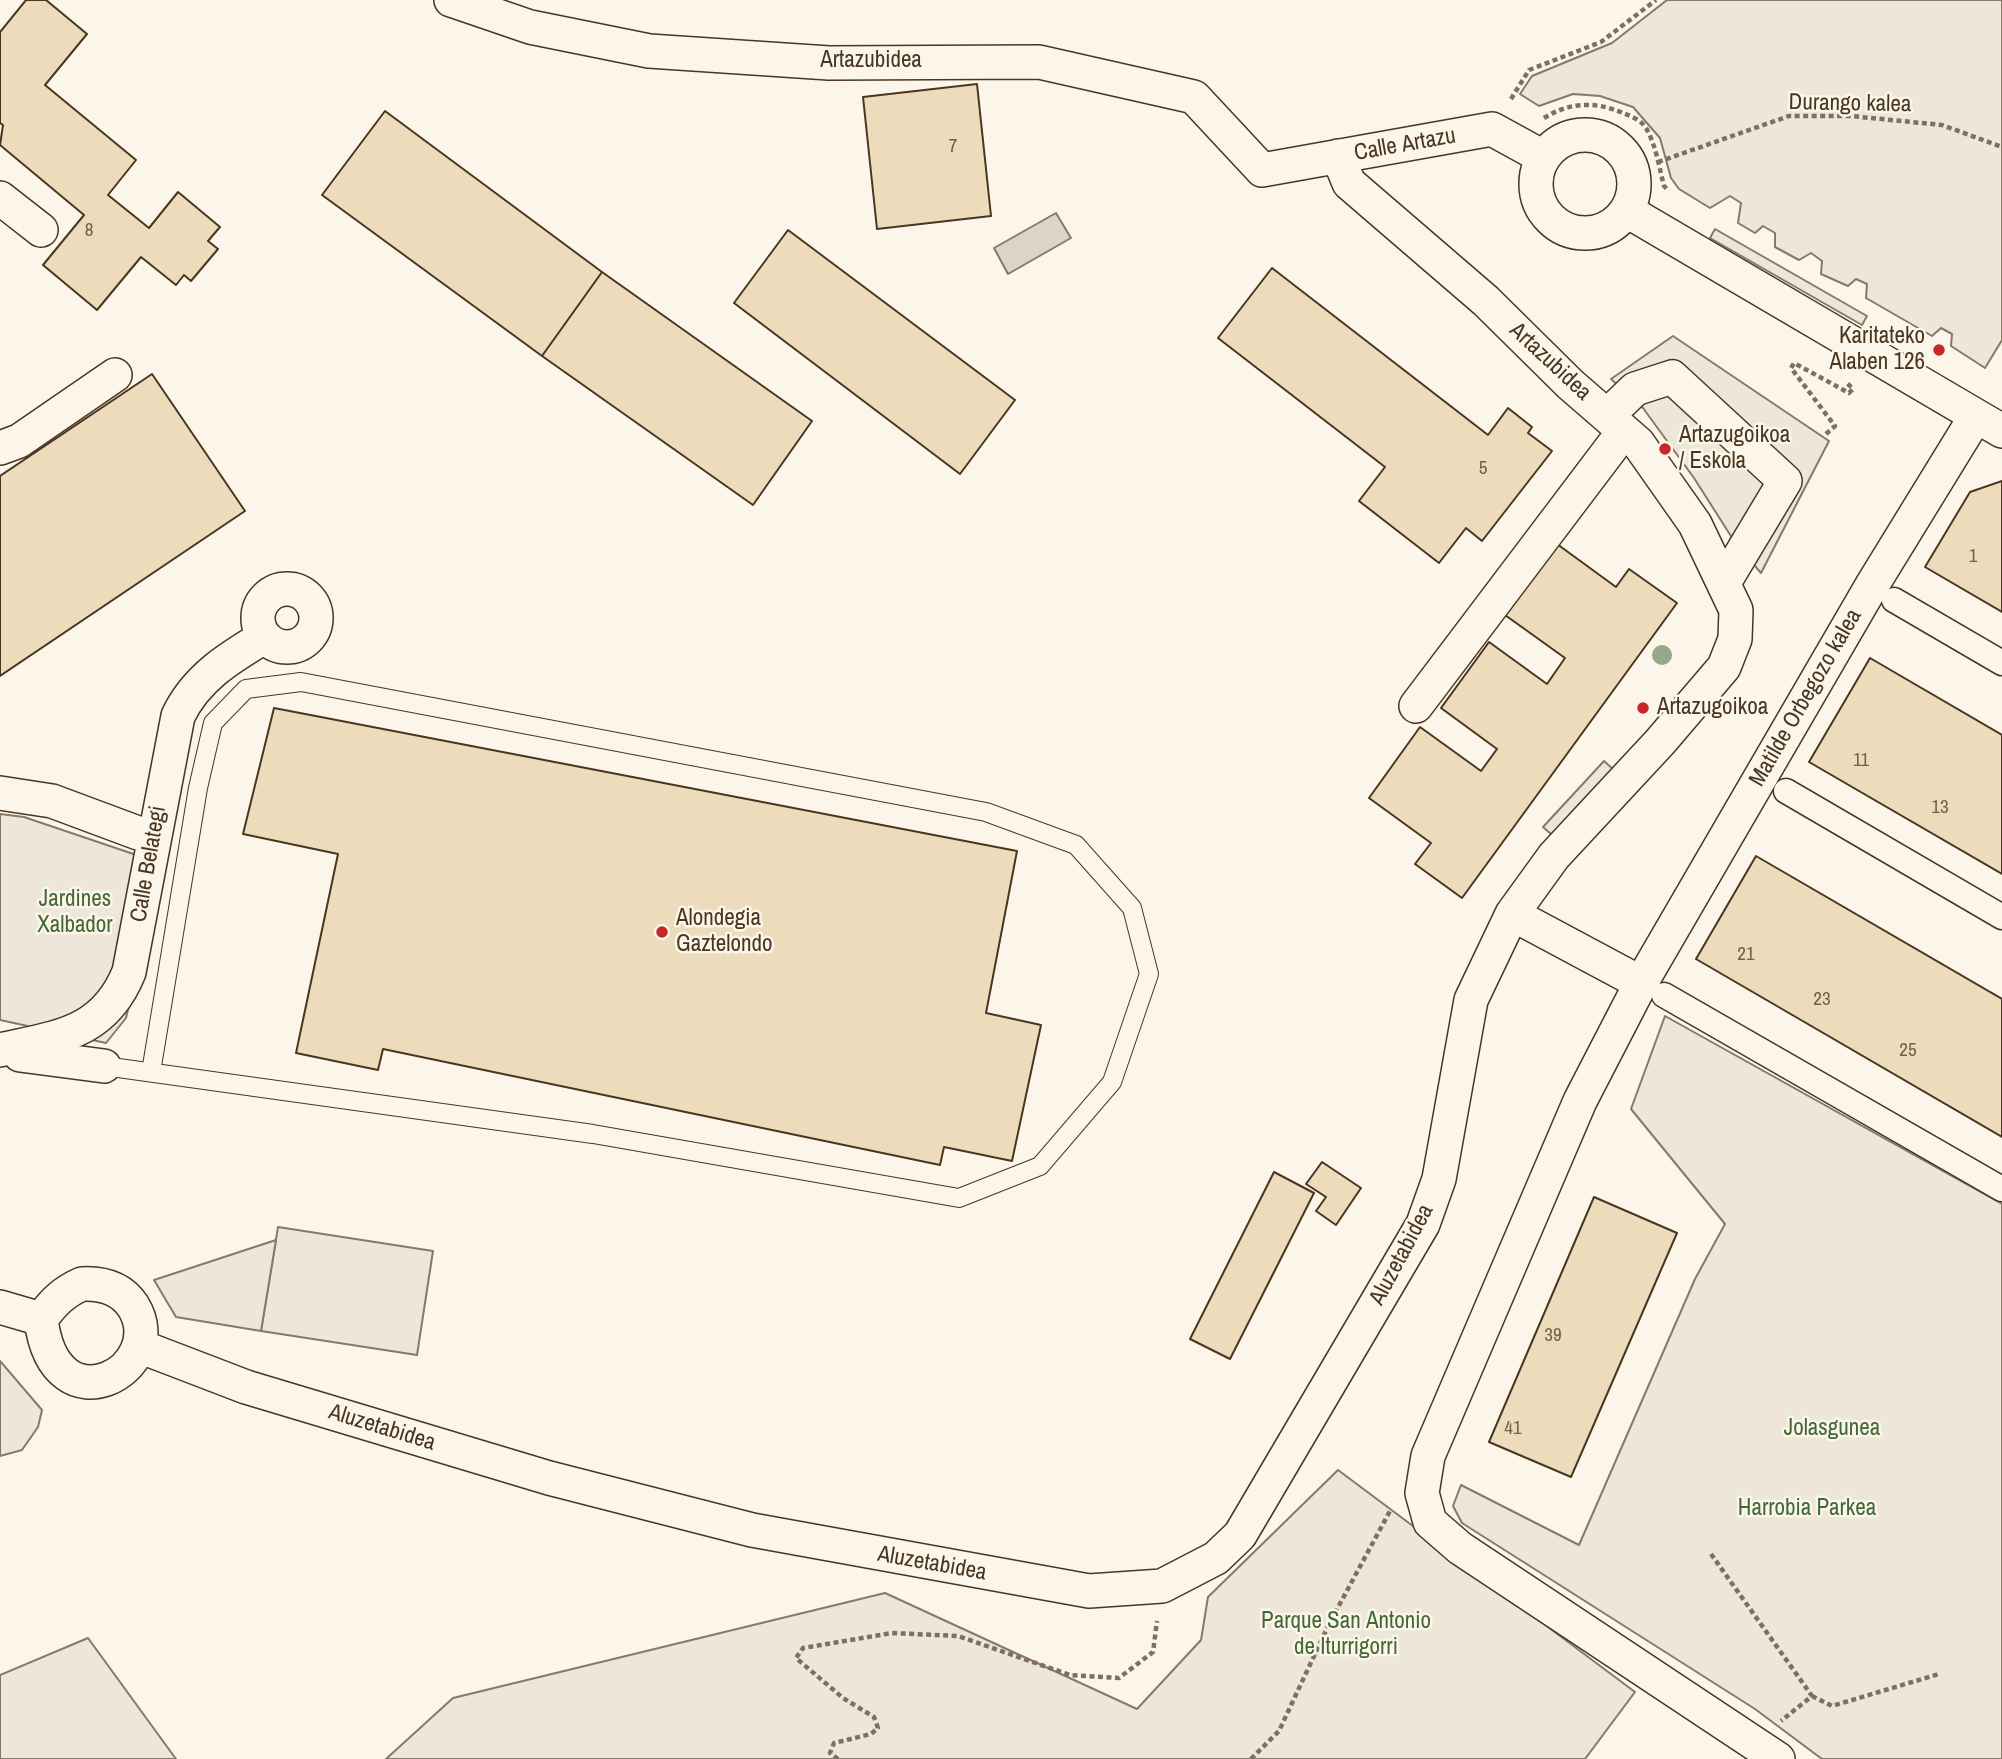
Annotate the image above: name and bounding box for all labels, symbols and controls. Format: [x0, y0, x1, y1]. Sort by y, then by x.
street label: Artazubidea [820, 47, 922, 75]
street label: Durango kalea [1788, 89, 1912, 119]
street label: Calle Artazu [1352, 122, 1458, 168]
house number: 7 [949, 136, 957, 158]
house number: 8 [85, 220, 93, 242]
street label: Artazubidea [1503, 317, 1597, 407]
place label: Karitateko Alaben 126 [1830, 323, 1925, 377]
marker: Karitateko Alaben 126 [1931, 342, 1947, 358]
place label: Artazugoikoa / Eskola [1679, 422, 1790, 476]
marker: Artazugoikoa / Eskola [1657, 441, 1673, 457]
house number: 5 [1479, 458, 1487, 480]
house number: 1 [1969, 546, 1977, 568]
street label: Matilde Orbegozo kalea [1744, 604, 1868, 792]
place label: Artazugoikoa [1657, 694, 1768, 722]
marker: Artazugoikoa [1635, 700, 1651, 716]
house number: 11 [1853, 750, 1869, 772]
house number: 13 [1931, 797, 1949, 819]
street label: Calle Belategi [125, 804, 173, 924]
park label: Jardines Xalbador [37, 886, 113, 940]
place label: Alondegia Gaztelondo [676, 905, 772, 959]
marker: Alondegia Gaztelondo [654, 924, 670, 940]
house number: 21 [1737, 944, 1755, 966]
house number: 23 [1813, 989, 1831, 1011]
house number: 25 [1899, 1040, 1917, 1062]
street label: Aluzetabidea [1364, 1200, 1440, 1310]
house number: 39 [1544, 1325, 1562, 1347]
street label: Aluzetabidea [325, 1399, 439, 1457]
park label: Jolasgunea [1784, 1415, 1880, 1443]
house number: 41 [1504, 1418, 1522, 1440]
park label: Harrobia Parkea [1738, 1495, 1876, 1523]
street label: Aluzetabidea [875, 1541, 989, 1587]
park label: Parque San Antonio de Iturrigorri [1261, 1608, 1431, 1662]

